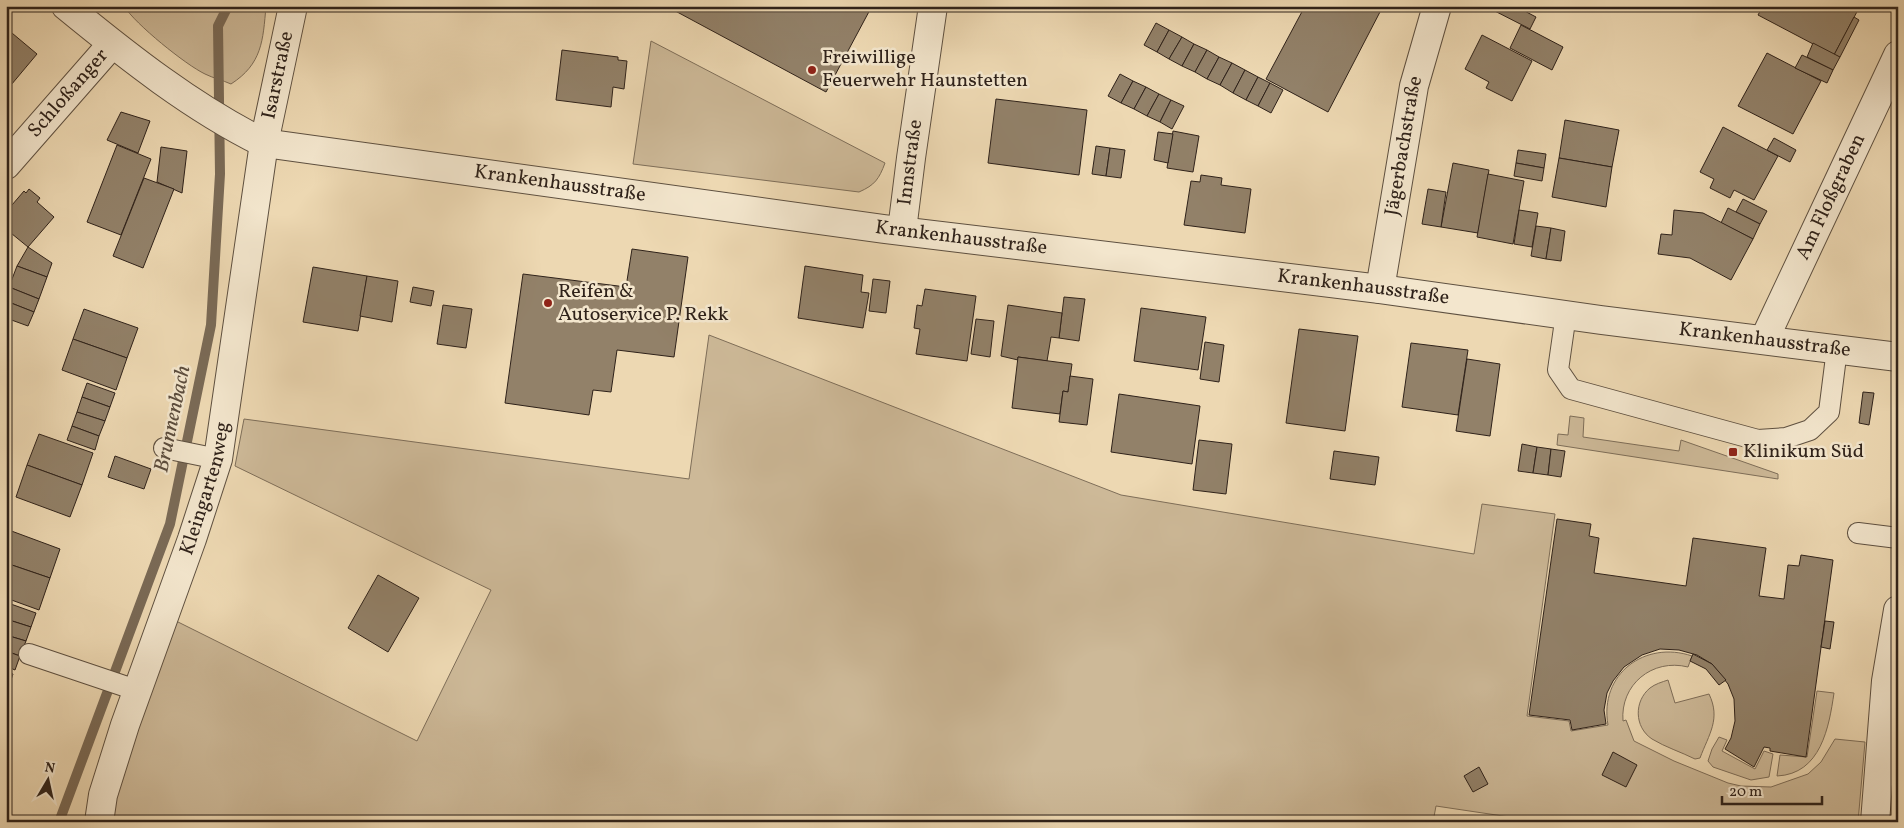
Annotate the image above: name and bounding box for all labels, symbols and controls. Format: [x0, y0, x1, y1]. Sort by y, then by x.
street label: Isarstraße [255, 29, 301, 122]
street label: Schloßanger [22, 43, 115, 144]
place label: Freiwillige Feuerwehr Haunstetten [822, 44, 1028, 95]
marker: Freiwillige Feuerwehr Haunstetten [806, 64, 818, 76]
street label: Jägerbachstraße [1378, 73, 1430, 218]
street label: Innstraße [891, 118, 930, 207]
street label: Am Floßgraben [1789, 129, 1873, 265]
street label: Krankenhausstraße [472, 158, 647, 210]
street label: Krankenhausstraße [873, 214, 1049, 263]
street label: Krankenhausstraße [1276, 263, 1451, 313]
place label: Reifen & Autoservice P. Rekk [558, 278, 729, 329]
marker: Reifen & Autoservice P. Rekk [542, 297, 554, 309]
street label: Krankenhausstraße [1677, 316, 1852, 365]
water label: Brunnenbach [148, 363, 198, 475]
street label: Kleingartenweg [173, 420, 237, 559]
place label: Klinikum Süd [1743, 438, 1864, 466]
marker: Klinikum Süd [1727, 446, 1739, 458]
north arrow [22, 756, 72, 806]
text: N [43, 758, 56, 779]
scale bar [1722, 773, 1822, 805]
text: 20 m [1729, 782, 1762, 803]

